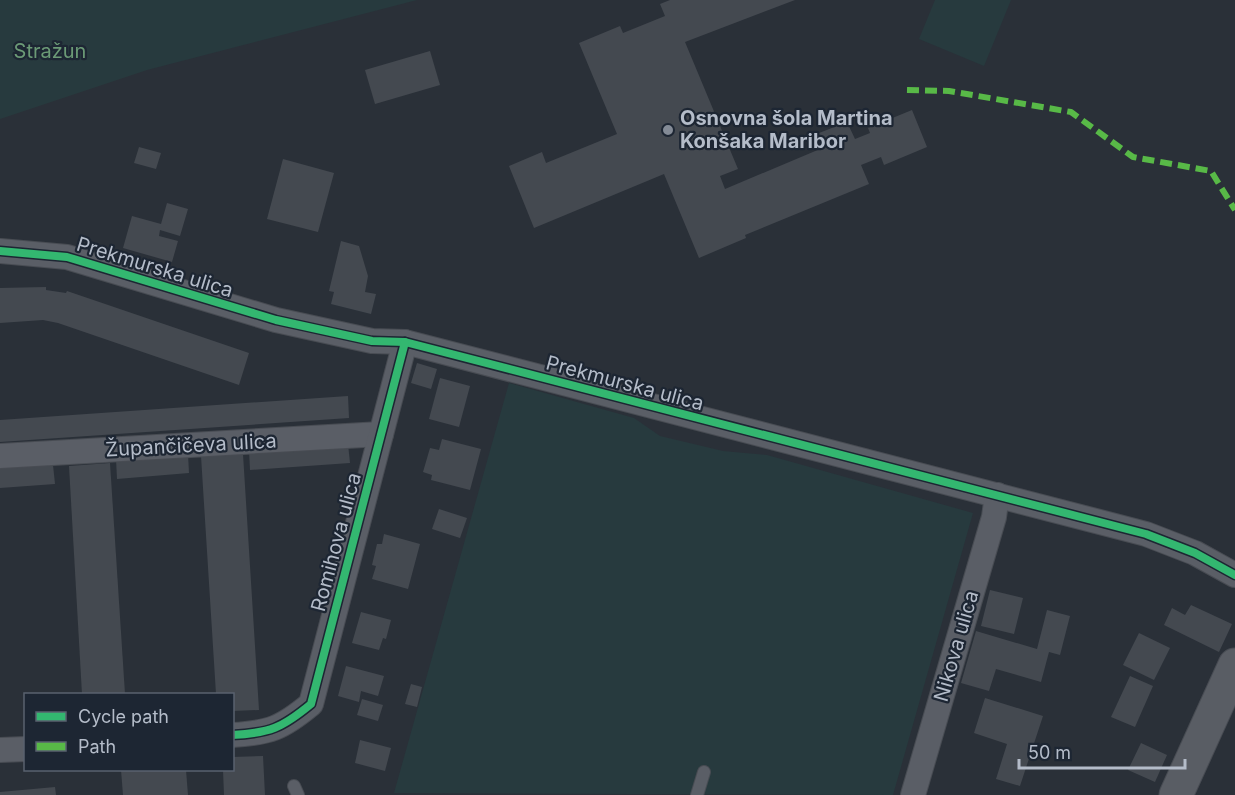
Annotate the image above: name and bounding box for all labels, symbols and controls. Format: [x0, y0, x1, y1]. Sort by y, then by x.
park label: Stražun [14, 39, 86, 63]
place label: Osnovna šola Martina Konšaka Maribor [680, 106, 893, 153]
marker: Osnovna šola Martina Konšaka Maribor [661, 123, 675, 137]
street label: Prekmurska ulica [74, 232, 236, 302]
street label: Prekmurska ulica [544, 350, 706, 416]
street label: Župančičeva ulica [105, 428, 277, 461]
street label: Romihova ulica [306, 470, 366, 614]
street label: Nikova ulica [929, 588, 983, 704]
legend [24, 693, 234, 771]
text: Cycle path [78, 706, 169, 727]
scale bar [1019, 732, 1186, 770]
text: Path [78, 736, 116, 757]
text: 50 m [1028, 742, 1071, 763]

